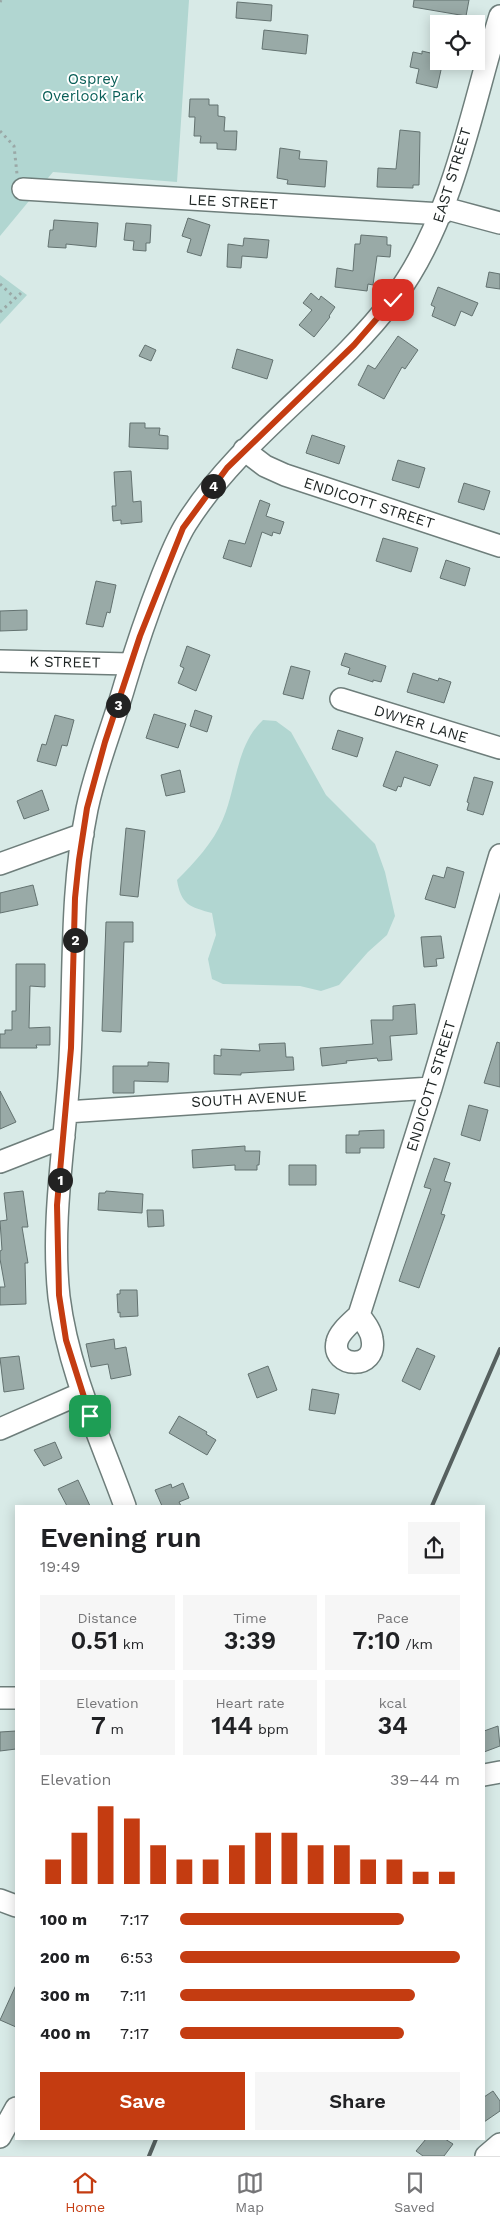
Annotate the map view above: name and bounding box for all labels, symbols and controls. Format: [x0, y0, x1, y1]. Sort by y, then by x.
map controls [430, 15, 485, 70]
button: locate [430, 15, 485, 70]
park label: Osprey Overlook Park [42, 70, 144, 105]
street label: EAST STREET [429, 125, 475, 225]
street label: LEE STREET [188, 191, 278, 213]
pin [372, 279, 414, 321]
icon: check [379, 286, 407, 314]
street label: ENDICOTT STREET [301, 473, 437, 533]
pin: 4 [200, 474, 226, 498]
text: 4 [209, 478, 218, 494]
street label: K STREET [29, 652, 101, 672]
pin: 3 [106, 692, 130, 718]
text: 3 [114, 697, 123, 713]
street label: DWYER LANE [372, 701, 470, 747]
pin: 2 [62, 928, 88, 952]
text: 2 [71, 932, 80, 948]
street label: ENDICOTT STREET [402, 1018, 460, 1154]
street label: SOUTH AVENUE [191, 1087, 307, 1111]
pin: 1 [48, 1168, 72, 1192]
text: 1 [57, 1172, 64, 1188]
pin [69, 1395, 111, 1437]
icon: arrive [76, 1402, 104, 1430]
text: Evening run [40, 1521, 201, 1554]
button: share [408, 1522, 460, 1574]
text: 19:49 [40, 1557, 81, 1576]
text: Distance [78, 1610, 137, 1626]
text: Time [233, 1610, 267, 1626]
text: Pace [376, 1610, 409, 1626]
text: 0.51 [71, 1626, 118, 1655]
text: 3:39 [224, 1626, 276, 1655]
text: 7:10 [352, 1626, 401, 1655]
text: km [118, 1636, 144, 1652]
text: /km [401, 1636, 433, 1652]
text: Elevation [76, 1695, 139, 1711]
text: Heart rate [215, 1695, 285, 1711]
text: kcal [379, 1695, 407, 1711]
text: 7 [91, 1711, 106, 1740]
text: 144 [211, 1711, 253, 1740]
text: 34 [377, 1711, 408, 1740]
text: m [106, 1721, 124, 1737]
text: bpm [253, 1721, 289, 1737]
text: Elevation [40, 1770, 111, 1789]
text: 39–44 m [390, 1770, 460, 1789]
text: 100 m [40, 1910, 87, 1929]
text: 7:17 [120, 1910, 149, 1929]
text: 200 m [40, 1948, 90, 1967]
text: 6:53 [120, 1948, 153, 1967]
text: 300 m [40, 1986, 90, 2005]
text: 7:11 [120, 1986, 146, 2005]
text: 400 m [40, 2024, 91, 2043]
text: 7:17 [120, 2024, 149, 2043]
button: Save [40, 2072, 245, 2130]
button: Share [255, 2072, 460, 2130]
tab: Home [65, 2169, 105, 2215]
tab: Map [235, 2169, 264, 2215]
tab: Saved [394, 2169, 435, 2215]

